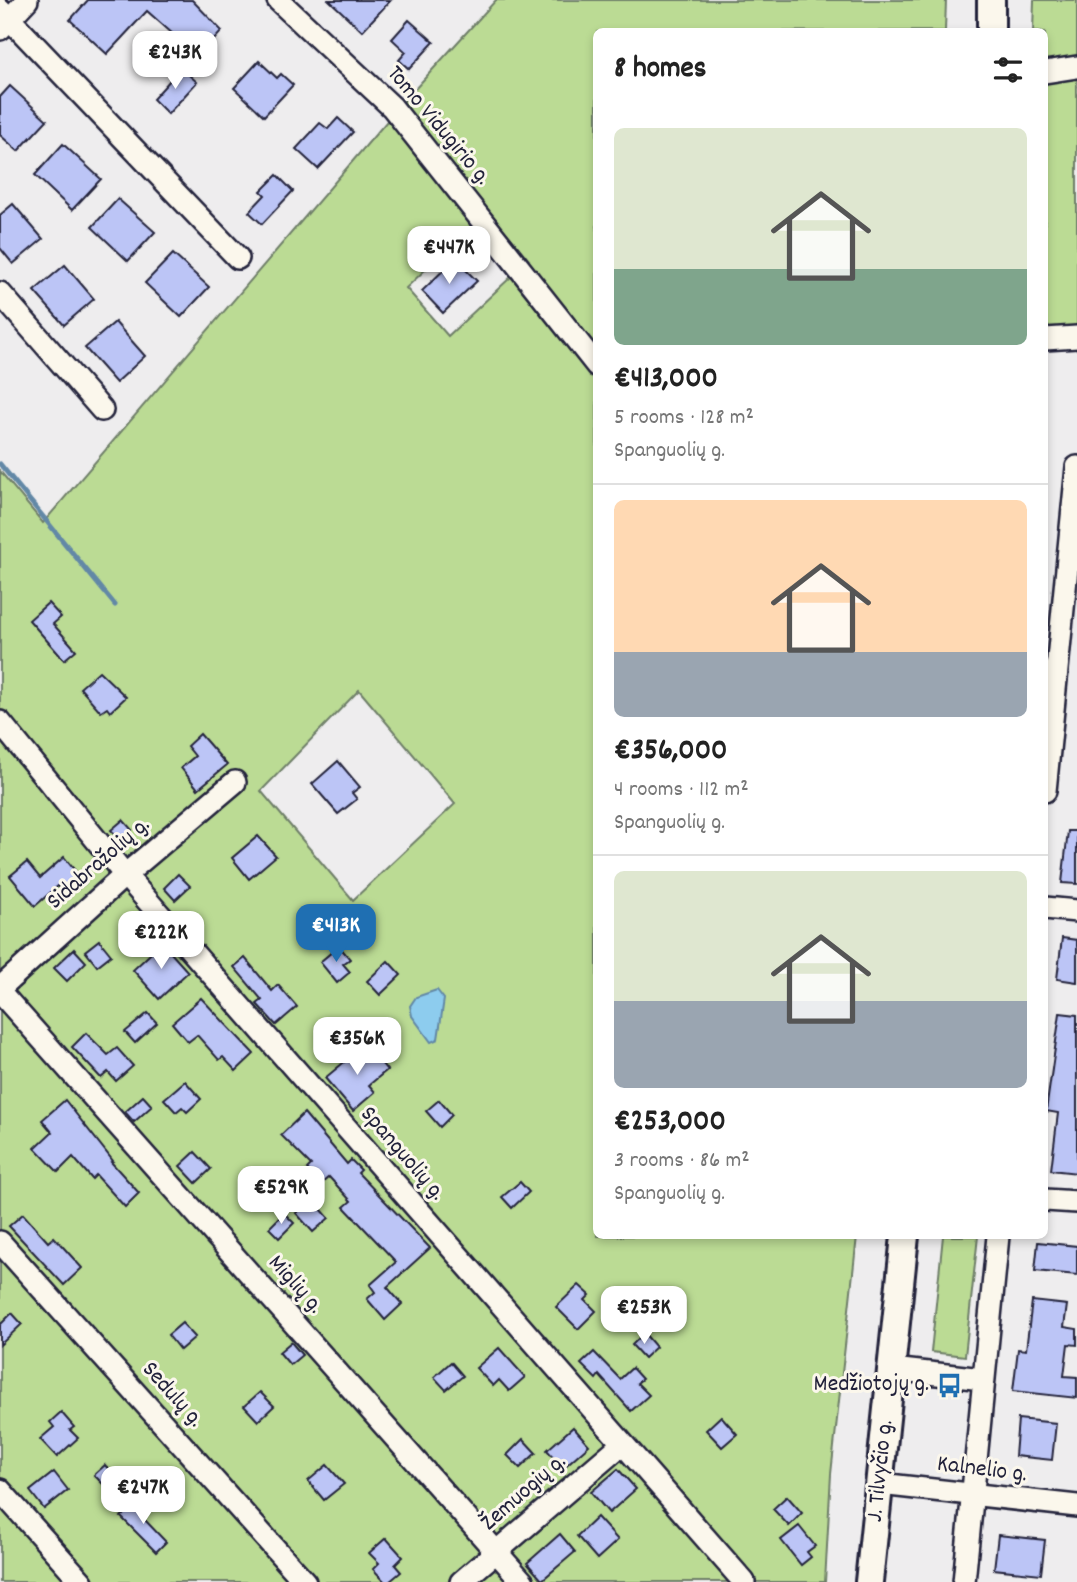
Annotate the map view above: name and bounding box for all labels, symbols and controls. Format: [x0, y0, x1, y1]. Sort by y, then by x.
pin: €243K [126, 32, 224, 91]
text: €243K [148, 37, 202, 70]
text: 8 homes [614, 49, 706, 92]
icon: filters [989, 51, 1027, 89]
street label: Tomo Vidugirio g. [378, 59, 498, 193]
icon: home [758, 173, 884, 299]
pin: €447K [400, 226, 498, 286]
text: €447K [423, 232, 475, 265]
text: €413,000 [614, 359, 718, 402]
text: 5 rooms · 128 m² [614, 402, 754, 435]
text: Spanguolių g. [614, 435, 725, 468]
icon: home [758, 545, 884, 671]
text: €356,000 [614, 731, 727, 774]
text: 4 rooms · 112 m² [614, 774, 749, 807]
text: Spanguolių g. [614, 807, 725, 840]
street label: Sidabražolių g. [40, 809, 158, 919]
pin: €413K [287, 904, 385, 964]
text: €413K [312, 910, 360, 943]
pin: €222K [112, 912, 210, 971]
icon: home [758, 916, 884, 1042]
text: €222K [134, 917, 188, 950]
pin: €356K [308, 1018, 406, 1077]
text: €356K [329, 1023, 385, 1056]
street label: Spanguolių g. [351, 1099, 453, 1209]
text: €253,000 [614, 1102, 726, 1145]
text: 3 rooms · 86 m² [614, 1145, 750, 1178]
pin: €529K [232, 1166, 330, 1226]
text: €529K [254, 1172, 308, 1205]
text: Spanguolių g. [614, 1178, 725, 1211]
street label: Miglių g. [259, 1248, 331, 1322]
pin: €253K [595, 1286, 693, 1346]
text: €253K [617, 1292, 671, 1325]
street label: Sedulų g. [133, 1354, 211, 1436]
place label: Medžiotojų g. [814, 1368, 929, 1402]
bus stop icon: Medžiotojų g. [935, 1371, 963, 1399]
street label: J. Tilvyčio g. [859, 1418, 903, 1524]
street label: Žemuogių g. [474, 1446, 574, 1540]
street label: Kalnelio g. [935, 1448, 1029, 1492]
pin: €247K [94, 1466, 192, 1526]
text: €247K [117, 1472, 169, 1505]

